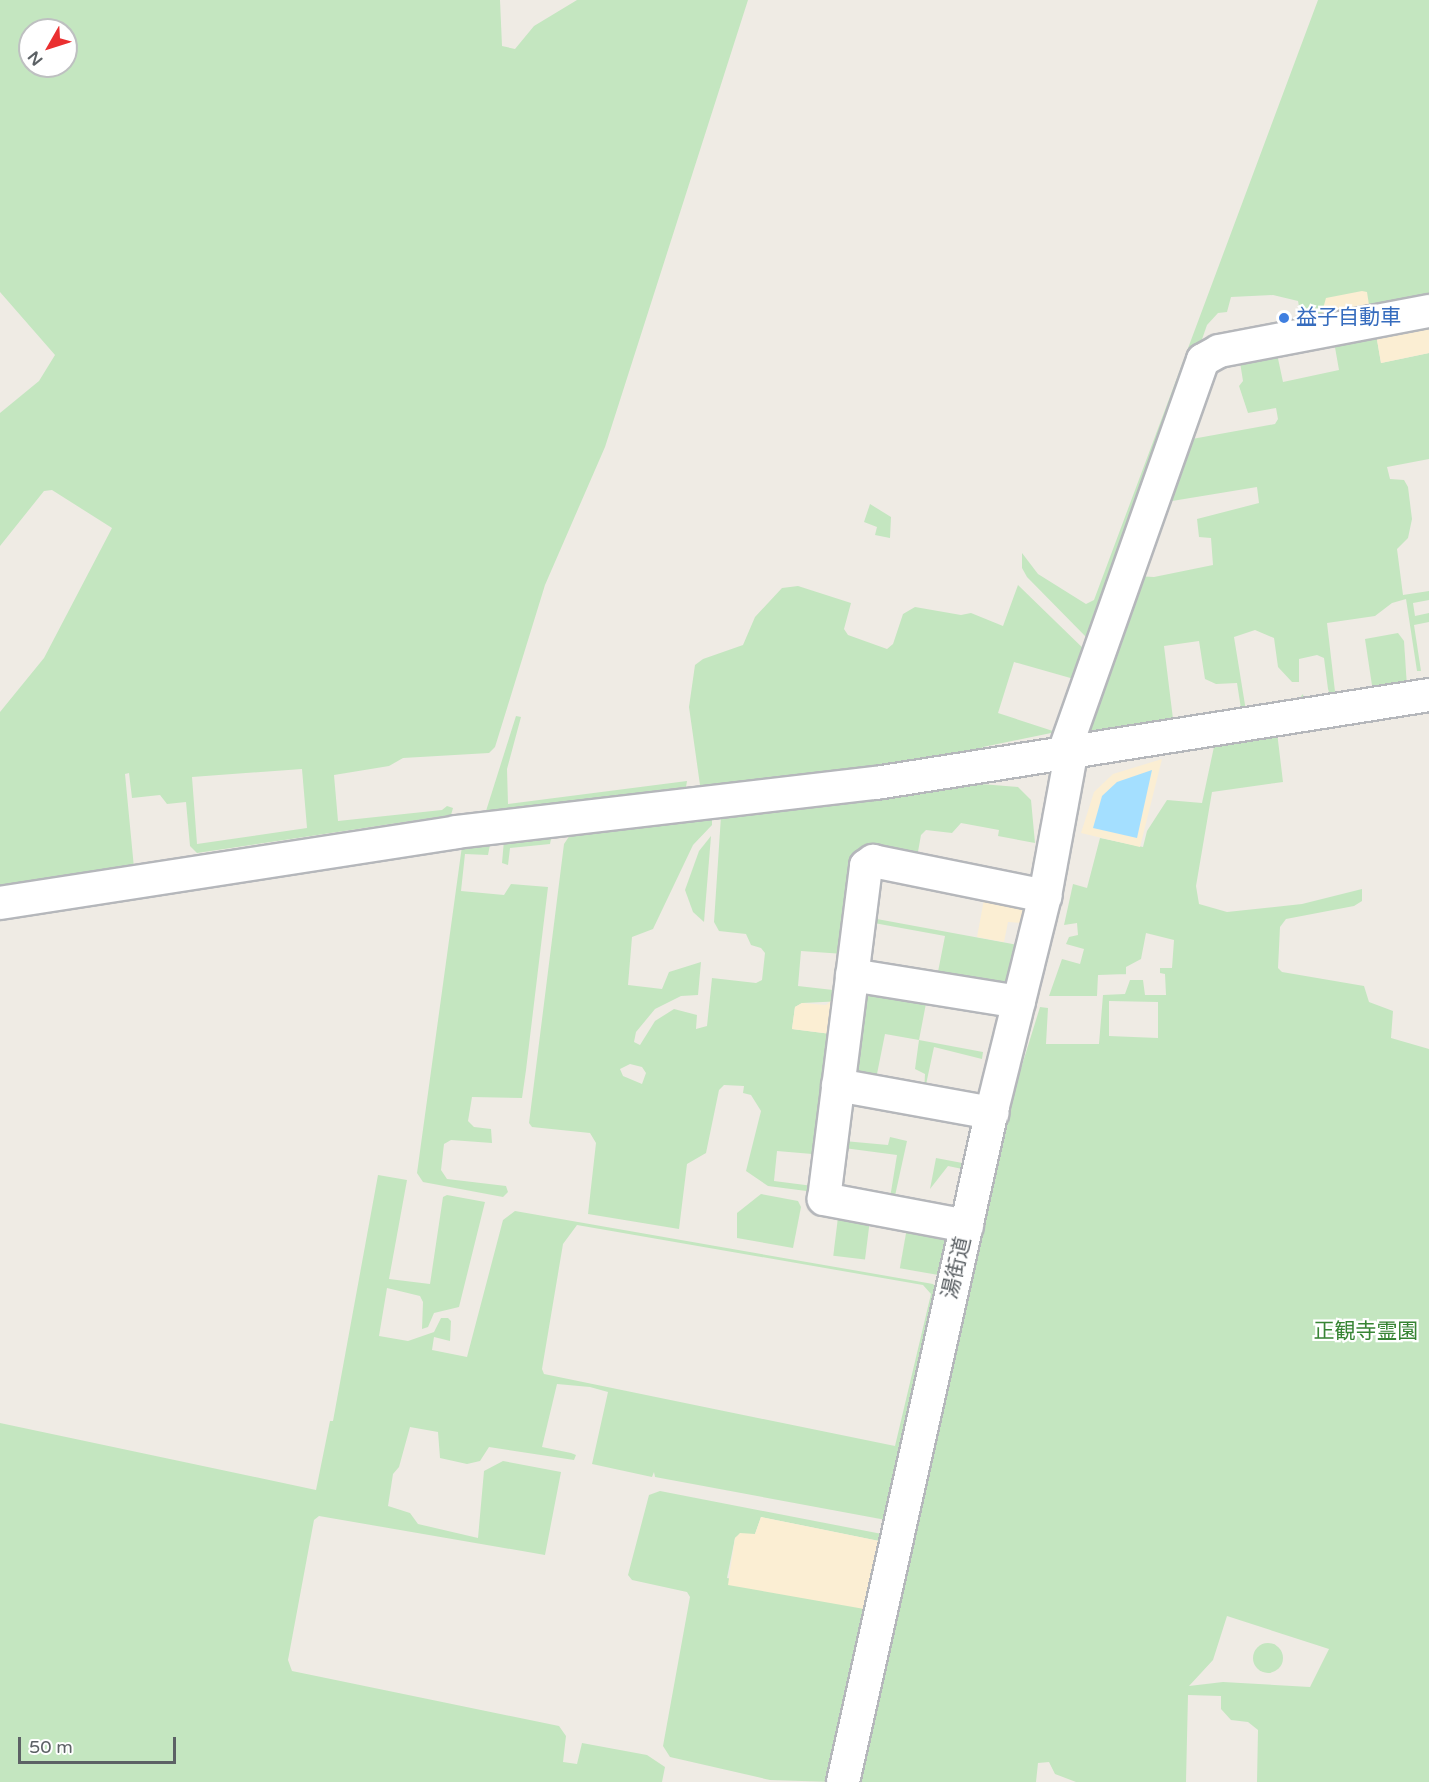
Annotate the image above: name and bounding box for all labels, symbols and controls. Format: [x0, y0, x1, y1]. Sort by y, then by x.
north arrow [18, 18, 78, 78]
text: N [24, 47, 47, 69]
place label: 益子自動車 [1296, 305, 1401, 331]
marker: 益子自動車 [1277, 311, 1291, 325]
street label: 湯街道 [938, 1234, 976, 1302]
park label: 正観寺霊園 [1314, 1319, 1418, 1345]
scale bar [21, 1725, 178, 1763]
text: 50 m [29, 1736, 73, 1758]

